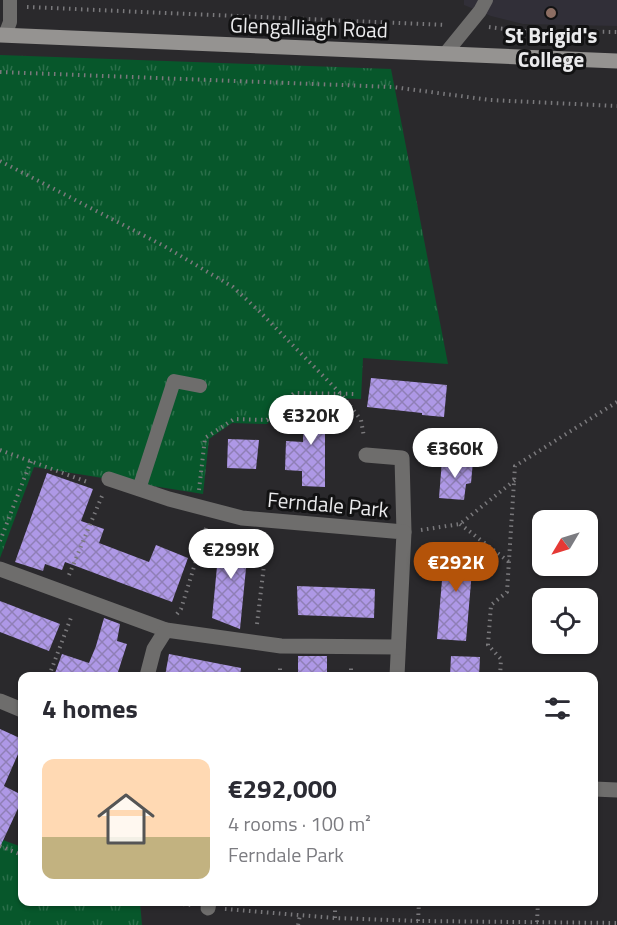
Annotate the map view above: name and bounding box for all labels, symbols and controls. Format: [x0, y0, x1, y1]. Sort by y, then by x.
marker: St Brigid's College [544, 6, 558, 20]
street label: Glengalliagh Road [230, 8, 388, 46]
place label: St Brigid's College [505, 19, 597, 75]
pin: €320K [269, 395, 353, 446]
text: €320K [283, 399, 339, 430]
pin: €360K [413, 428, 497, 479]
text: €360K [427, 432, 483, 463]
street label: Ferndale Park [266, 483, 390, 525]
north arrow [532, 510, 598, 576]
map controls [532, 510, 598, 654]
pin: €299K [189, 529, 273, 580]
text: €299K [203, 533, 259, 564]
pin: €292K [414, 542, 498, 593]
text: €292K [428, 546, 484, 577]
button: locate [532, 588, 598, 654]
text: 4 homes [42, 689, 138, 728]
icon: filters [541, 692, 574, 725]
text: €292,000 [228, 769, 337, 808]
icon: home [90, 783, 162, 855]
text: 4 rooms · 100 m² [228, 808, 371, 839]
text: Ferndale Park [228, 839, 344, 870]

